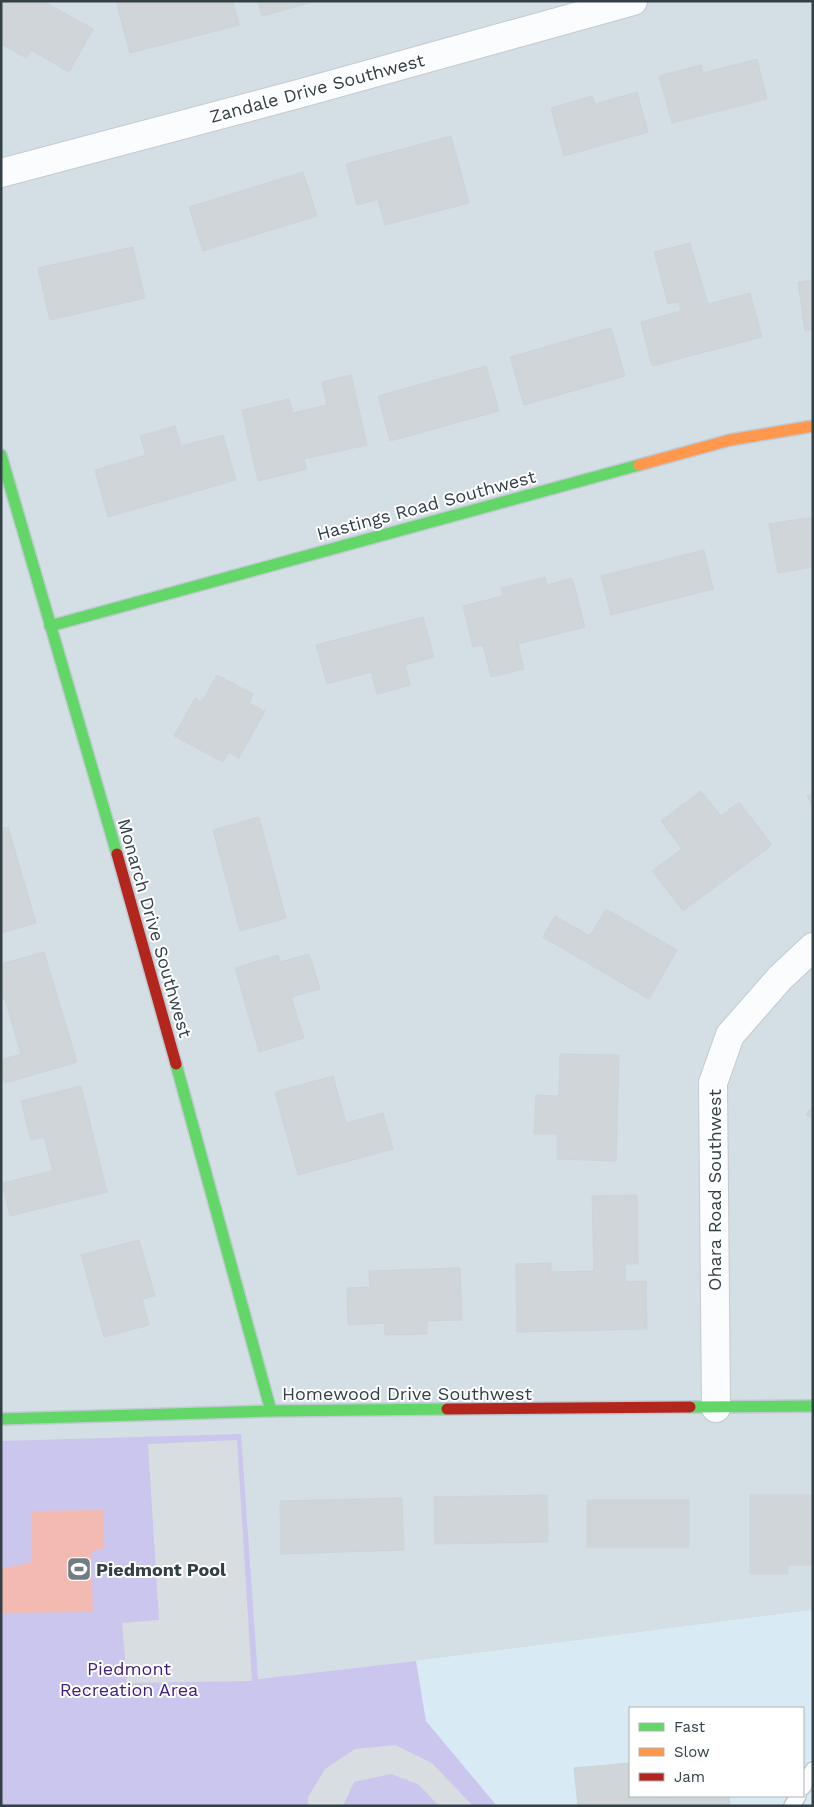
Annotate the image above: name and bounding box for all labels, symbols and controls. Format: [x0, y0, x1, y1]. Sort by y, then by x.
street label: Zandale Drive Southwest [207, 49, 427, 127]
street label: Hastings Road Southwest [314, 466, 538, 544]
street label: Monarch Drive Southwest [114, 816, 196, 1040]
street label: Ohara Road Southwest [704, 1089, 725, 1291]
street label: Homewood Drive Southwest [282, 1383, 532, 1404]
sports icon: Piedmont Pool [66, 1556, 92, 1582]
place label: Piedmont Pool [96, 1559, 226, 1580]
park label: Piedmont Recreation Area [60, 1658, 198, 1700]
legend [629, 1707, 804, 1797]
text: Fast [674, 1718, 706, 1736]
text: Slow [674, 1743, 710, 1761]
text: Jam [674, 1768, 705, 1786]

